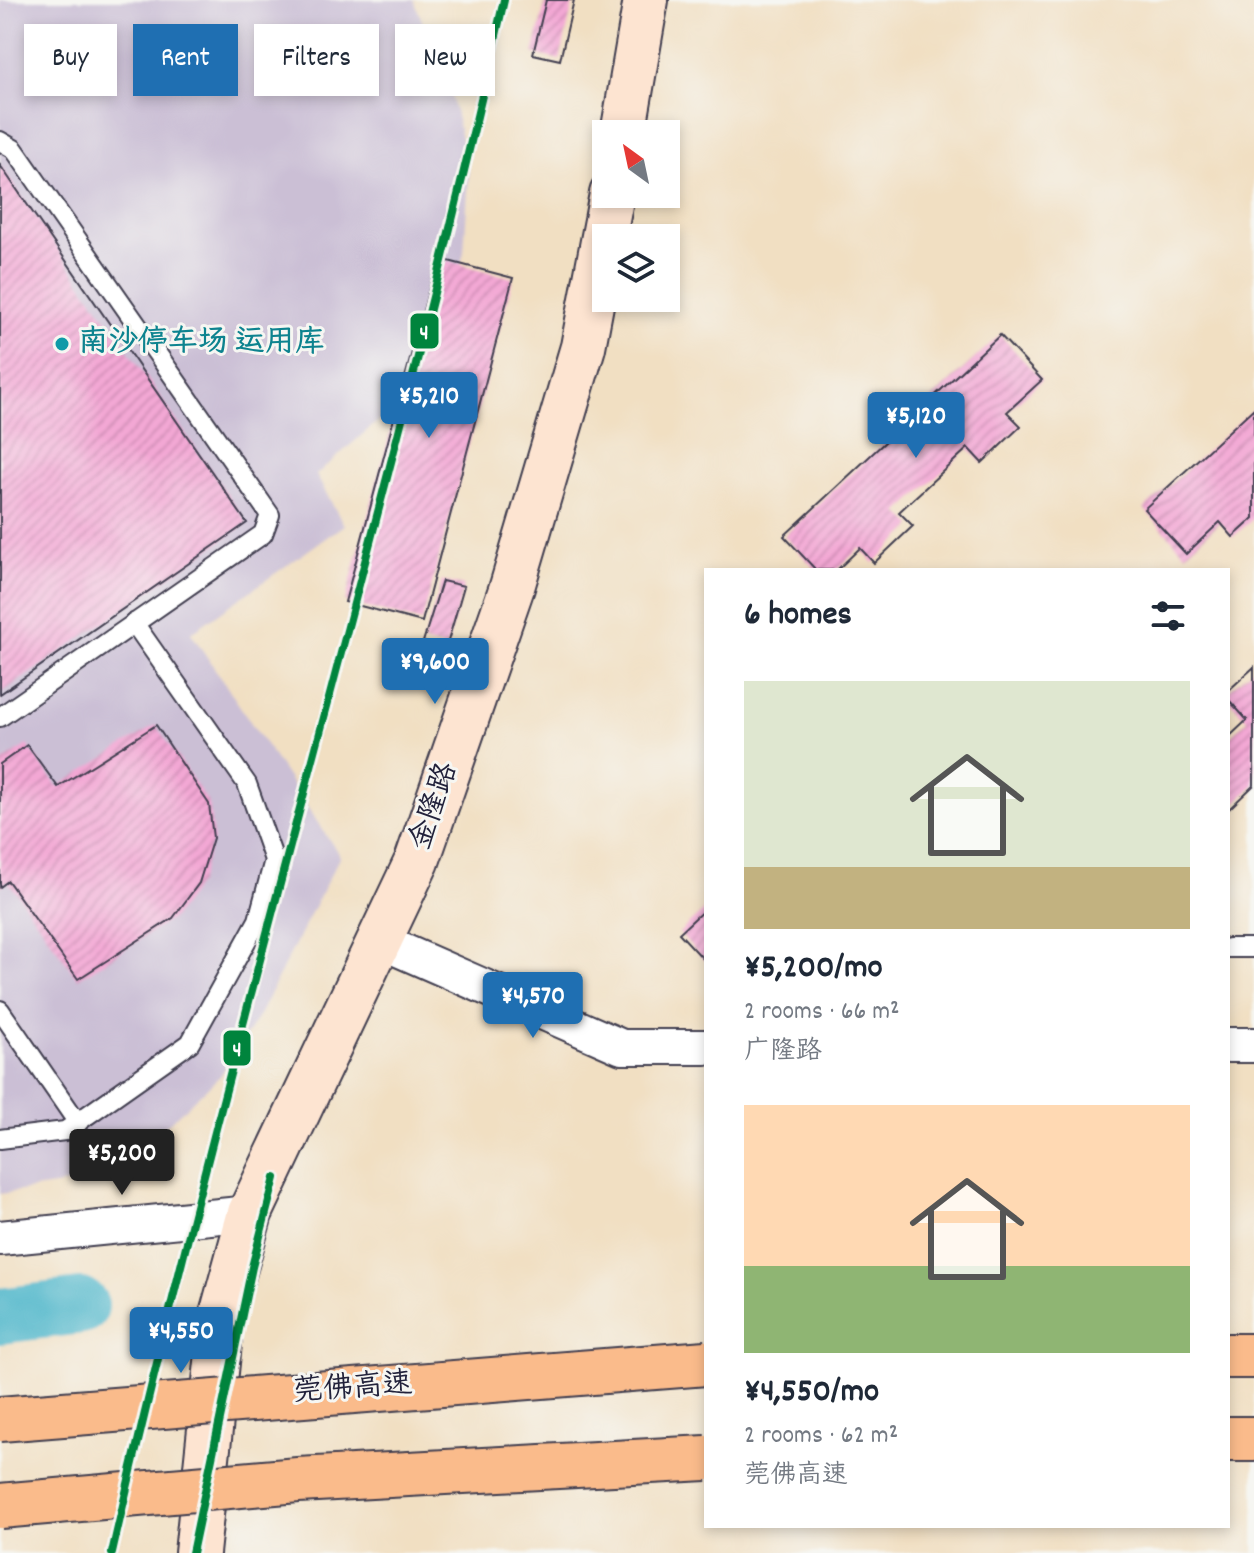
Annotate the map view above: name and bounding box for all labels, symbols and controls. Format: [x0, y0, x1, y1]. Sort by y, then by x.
chip: Buy [24, 24, 117, 96]
chip: Rent [133, 24, 238, 96]
chip: Filters [254, 24, 379, 96]
chip: New [395, 24, 495, 96]
north arrow [592, 120, 680, 208]
map controls [592, 120, 680, 312]
button: layers [592, 224, 680, 312]
line badge: 4 [409, 312, 440, 350]
text: 4 [419, 319, 429, 350]
place label: 南沙停车场 运用库 [78, 323, 325, 366]
marker: 南沙停车场 运用库 [53, 335, 71, 353]
pin: ¥5,210 [364, 372, 494, 440]
text: ¥5,210 [399, 379, 459, 416]
pin: ¥5,120 [851, 392, 981, 460]
text: ¥5,120 [886, 399, 946, 436]
text: 6 homes [744, 592, 852, 641]
icon: filters [1146, 594, 1190, 638]
pin: ¥9,600 [370, 638, 500, 706]
text: ¥9,600 [400, 645, 470, 682]
icon: home [895, 733, 1039, 877]
street label: 金隆路 [401, 757, 471, 857]
text: ¥5,200/mo [744, 945, 883, 994]
pin: ¥4,570 [468, 972, 598, 1040]
text: ¥4,570 [501, 979, 565, 1016]
text: 2 rooms · 66 m² [744, 994, 900, 1031]
line badge: 4 [222, 1029, 252, 1067]
text: 广隆路 [744, 1034, 822, 1071]
text: 4 [232, 1036, 242, 1067]
pin: ¥5,200 [57, 1129, 187, 1197]
text: ¥5,200 [87, 1136, 157, 1173]
icon: home [895, 1157, 1039, 1301]
pin: ¥4,550 [116, 1307, 246, 1375]
text: ¥4,550 [148, 1314, 214, 1351]
street label: 莞佛高速 [292, 1364, 414, 1416]
text: ¥4,550/mo [744, 1369, 879, 1418]
text: 2 rooms · 62 m² [744, 1418, 898, 1455]
text: 莞佛高速 [744, 1458, 848, 1495]

